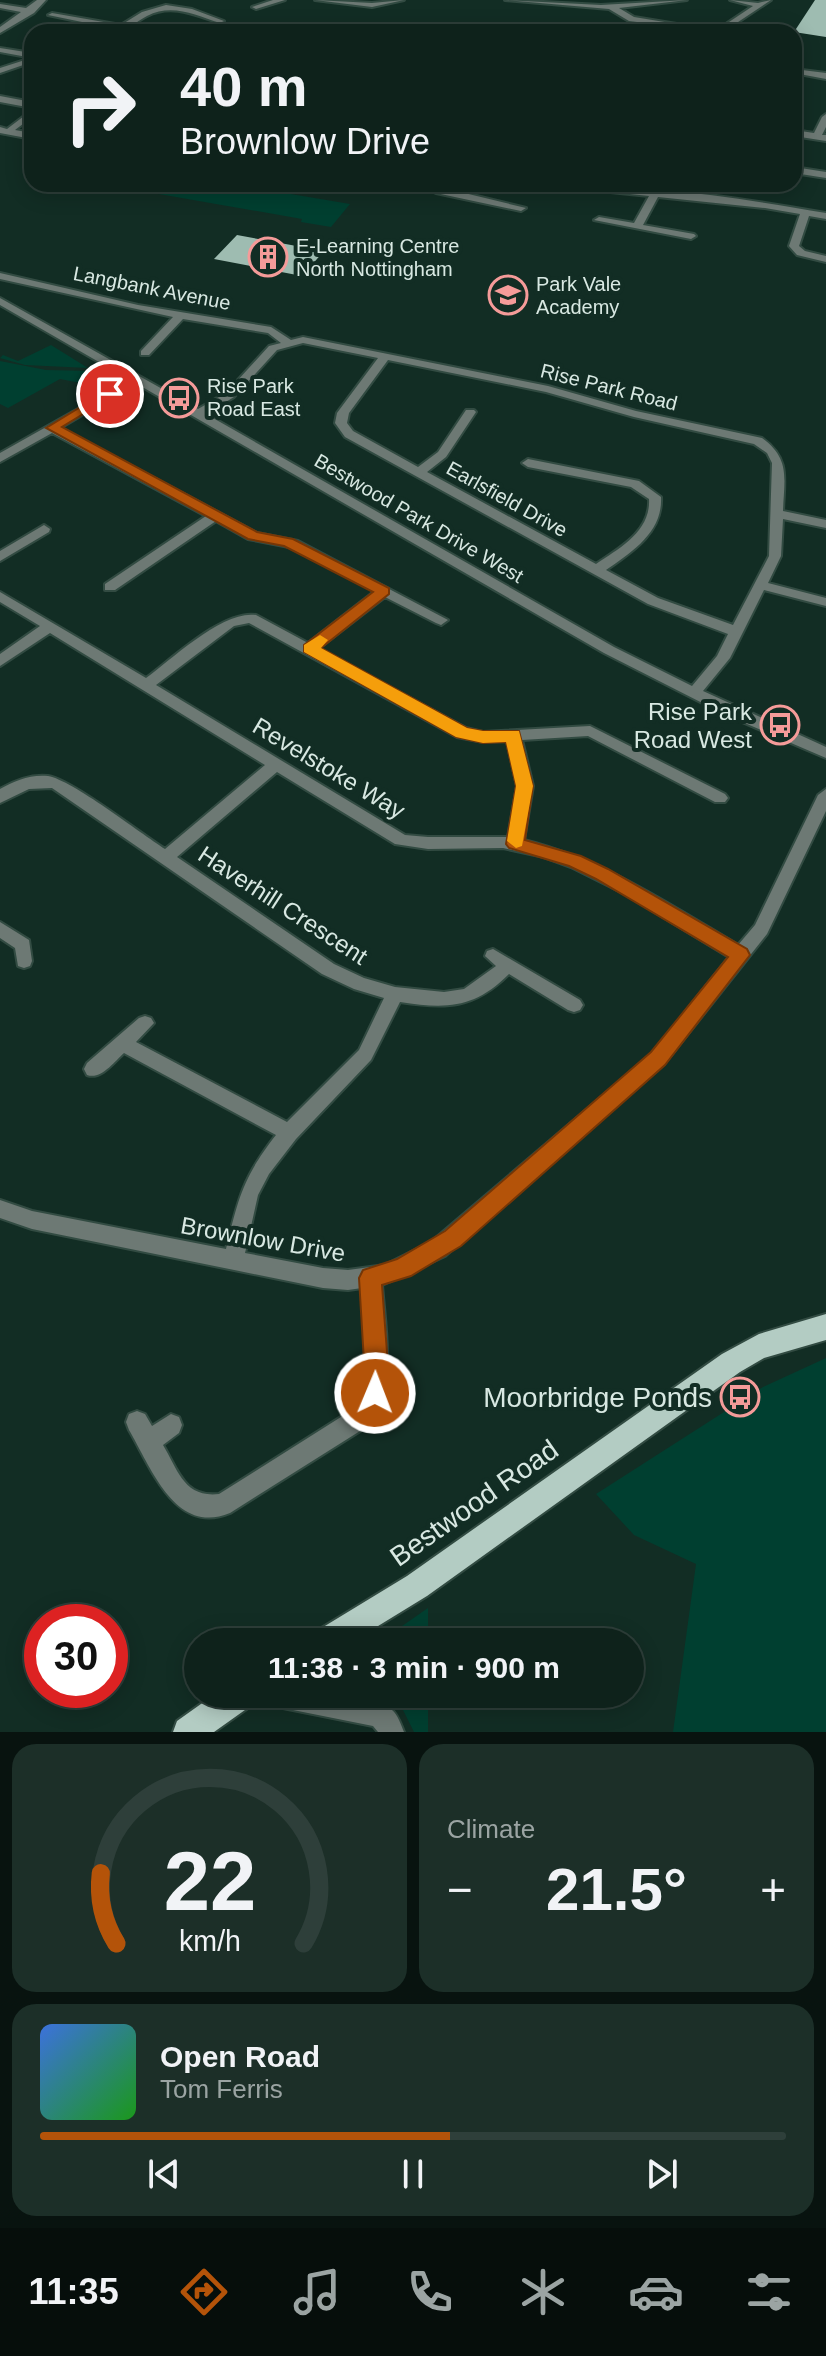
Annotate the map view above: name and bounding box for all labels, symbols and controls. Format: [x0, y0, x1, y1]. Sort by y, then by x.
text: 40 m [180, 55, 308, 118]
icon: right [48, 56, 152, 160]
text: Brownlow Drive [180, 121, 430, 162]
place label: E-Learning Centre North Nottingham [296, 235, 459, 280]
building icon: E-Learning Centre North Nottingham [247, 236, 289, 278]
street label: Langbank Avenue [71, 262, 233, 314]
place label: Park Vale Academy [536, 273, 621, 318]
school or university icon: Park Vale Academy [487, 274, 529, 316]
street label: Rise Park Road [538, 359, 680, 415]
pin [76, 360, 144, 428]
icon: arrive [88, 372, 132, 416]
place label: Rise Park Road East [207, 375, 301, 420]
bus stop icon: Rise Park Road East [158, 377, 200, 419]
street label: Bestwood Park Drive West [311, 449, 528, 587]
street label: Earlsfield Drive [443, 457, 571, 541]
place label: Rise Park Road West [634, 698, 753, 753]
bus stop icon: Rise Park Road West [759, 704, 801, 746]
street label: Revelstoke Way [248, 712, 410, 824]
street label: Haverhill Crescent [193, 840, 373, 970]
street label: Brownlow Drive [179, 1211, 347, 1267]
position arrow [333, 1351, 417, 1435]
bus stop icon: Moorbridge Ponds [719, 1376, 761, 1418]
place label: Moorbridge Ponds [483, 1382, 712, 1413]
street label: Bestwood Road [384, 1434, 564, 1572]
speed limit sign: 30 [24, 1604, 128, 1708]
text: 11:38 · 3 min · 900 m [268, 1651, 560, 1684]
text: Climate [447, 1814, 535, 1844]
text: 22 [163, 1835, 256, 1928]
text: 21.5° [546, 1856, 687, 1923]
text: − [447, 1865, 473, 1914]
text: + [760, 1865, 786, 1914]
text: km/h [179, 1925, 240, 1957]
text: Open Road [160, 2040, 320, 2073]
text: Tom Ferris [160, 2074, 283, 2104]
icon: previous [142, 2152, 186, 2196]
icon: pause [391, 2152, 435, 2196]
icon: next [640, 2152, 684, 2196]
icon: directions [176, 2264, 232, 2320]
icon: music [289, 2264, 345, 2320]
icon: phone [402, 2264, 458, 2320]
icon: climate [515, 2264, 571, 2320]
icon: car [628, 2264, 684, 2320]
icon: filters [741, 2264, 797, 2320]
text: 11:35 [29, 2271, 119, 2312]

